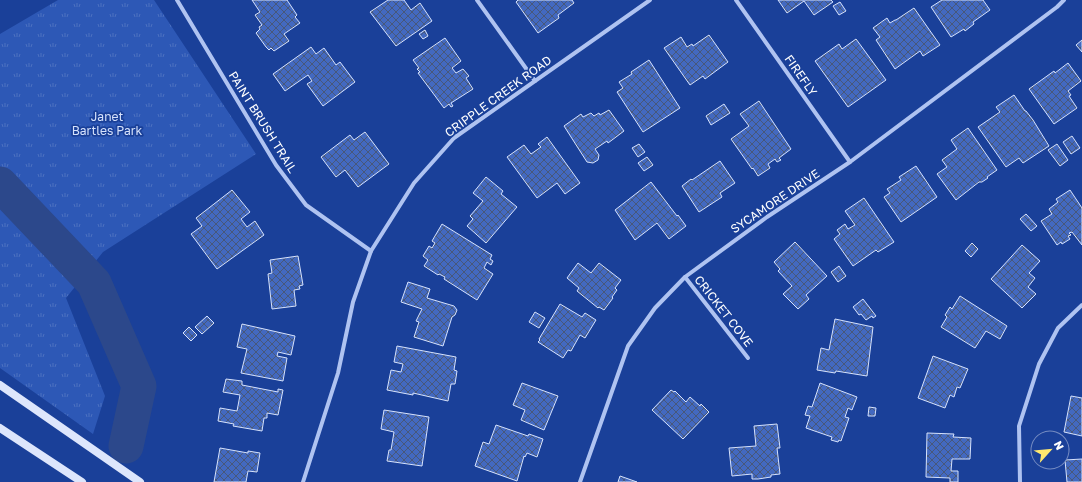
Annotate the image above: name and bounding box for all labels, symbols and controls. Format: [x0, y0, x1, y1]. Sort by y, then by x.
street label: CRIPPLE CREEK ROAD [442, 52, 554, 140]
street label: FIREFLY [781, 52, 821, 99]
street label: PAINT BRUSH TRAIL [226, 68, 300, 176]
park label: Janet Bartles Park [72, 109, 142, 138]
street label: SYCAMORE DRIVE [728, 166, 822, 236]
street label: CRICKET COVE [691, 272, 757, 350]
north arrow [1030, 430, 1070, 470]
text: N [1052, 439, 1067, 452]

